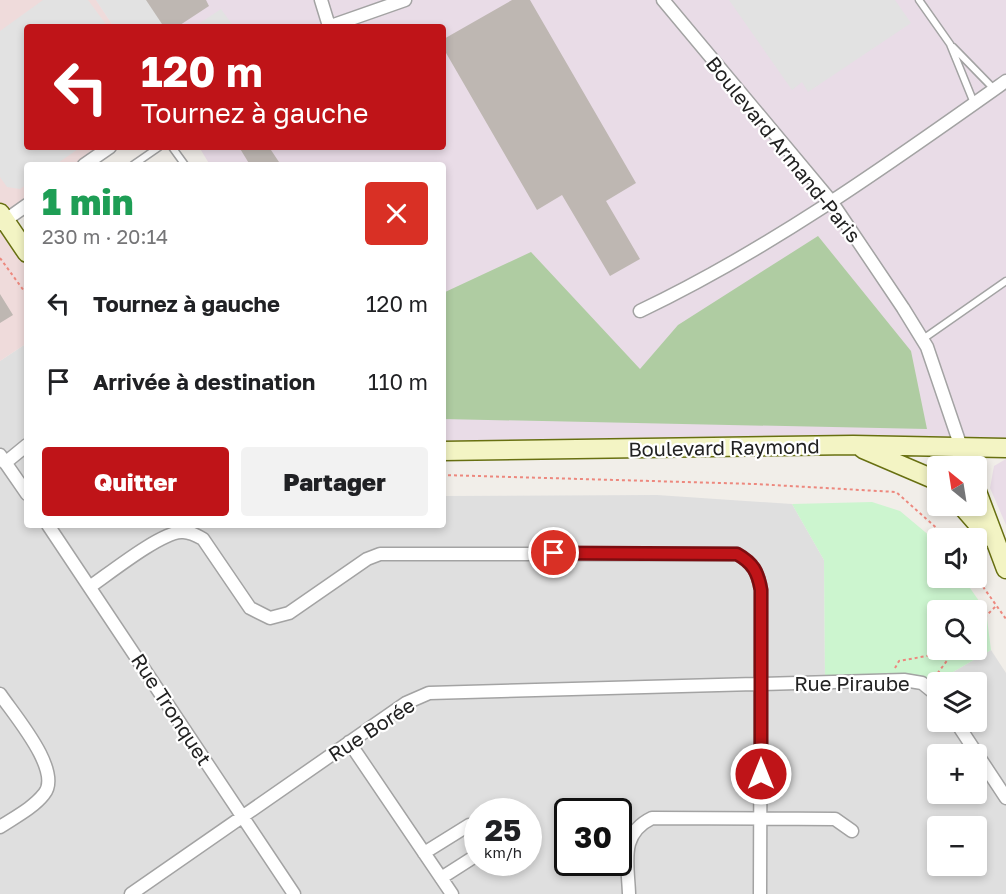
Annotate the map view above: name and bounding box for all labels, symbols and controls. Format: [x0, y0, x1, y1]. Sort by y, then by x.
text: 120 m [141, 46, 263, 96]
icon: left [42, 48, 120, 126]
street label: Boulevard Armand-Paris [702, 51, 866, 247]
text: Tournez à gauche [141, 97, 368, 129]
text: 1 min [42, 180, 133, 223]
button: close [365, 182, 428, 245]
text: 230 m · 20:14 [42, 224, 168, 248]
icon: left [42, 287, 75, 320]
text: Tournez à gauche [93, 290, 280, 317]
text: 120 m [366, 290, 428, 317]
icon: arrive [42, 365, 75, 398]
text: Arrivée à destination [93, 368, 315, 395]
text: 110 m [368, 368, 428, 395]
street label: Boulevard Raymond [628, 433, 820, 461]
button: Quitter [42, 447, 229, 516]
button: Partager [241, 447, 428, 516]
north arrow [927, 456, 987, 516]
map controls [927, 456, 987, 876]
pin [528, 527, 579, 578]
button: sound [927, 528, 987, 588]
icon: arrive [537, 536, 570, 569]
button: search [927, 600, 987, 660]
street label: Rue Tronquet [127, 649, 217, 769]
street label: Rue Piraube [794, 671, 910, 695]
button: layers [927, 672, 987, 732]
street label: Rue Borée [323, 692, 419, 766]
position arrow [729, 742, 793, 806]
button: + [927, 744, 987, 804]
speed limit sign: 30 [554, 798, 632, 876]
text: 25 [485, 812, 521, 848]
button: − [927, 816, 987, 876]
text: km/h [484, 843, 522, 861]

